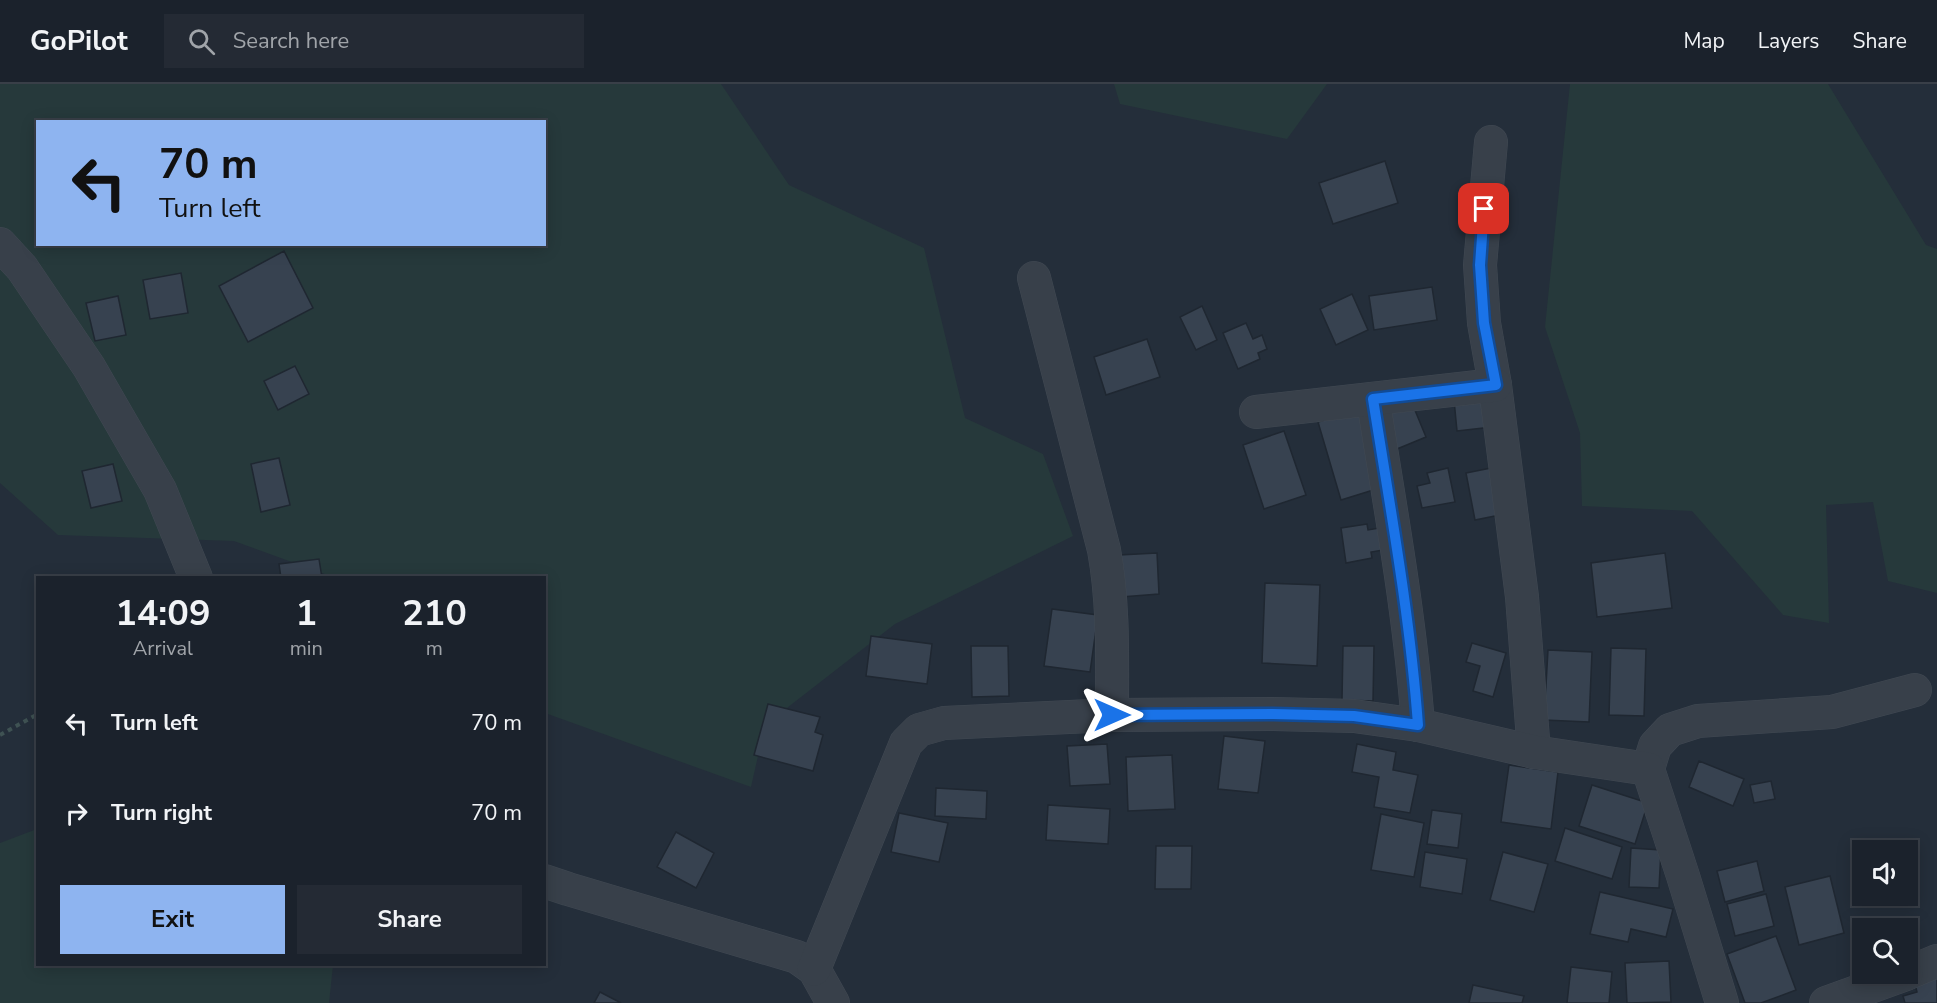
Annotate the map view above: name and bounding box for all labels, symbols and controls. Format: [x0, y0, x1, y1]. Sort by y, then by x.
search box [164, 14, 584, 68]
text: GoPilot [30, 22, 128, 60]
icon: search [185, 25, 218, 58]
text: Search here [233, 26, 349, 56]
text: Map [1683, 27, 1725, 55]
text: Layers [1758, 27, 1819, 55]
text: Share [1852, 27, 1907, 55]
text: 70 m [159, 136, 258, 193]
icon: left [60, 144, 138, 222]
pin [1458, 183, 1509, 234]
text: Turn left [159, 190, 260, 227]
icon: arrive [1467, 192, 1500, 225]
text: 14:09 [115, 589, 211, 638]
text: 1 [295, 589, 317, 638]
text: 210 [402, 589, 467, 638]
text: Arrival [133, 635, 193, 662]
text: min [290, 635, 323, 662]
text: m [426, 635, 443, 662]
position arrow [1080, 683, 1144, 747]
icon: left [60, 707, 93, 740]
text: Turn left [111, 708, 198, 738]
text: 70 m [471, 708, 522, 738]
icon: right [60, 797, 93, 830]
text: Turn right [111, 798, 212, 828]
text: 70 m [471, 798, 522, 828]
map controls [1852, 840, 1918, 984]
button: sound [1852, 840, 1918, 906]
button: Exit [60, 885, 285, 954]
button: Share [297, 885, 522, 954]
button: search [1852, 918, 1918, 984]

